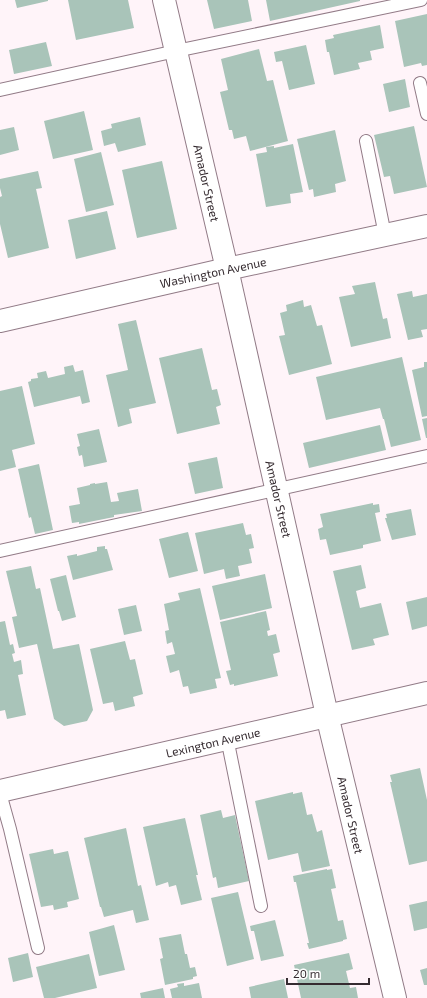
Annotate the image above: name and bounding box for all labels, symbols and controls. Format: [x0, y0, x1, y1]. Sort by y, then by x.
street label: Amador Street [191, 143, 223, 223]
street label: Washington Avenue [158, 254, 268, 290]
street label: Amador Street [263, 459, 295, 539]
street label: Lexington Avenue [164, 724, 262, 760]
street label: Amador Street [335, 775, 367, 855]
scale bar [287, 960, 369, 986]
text: 20 m [293, 966, 320, 980]

